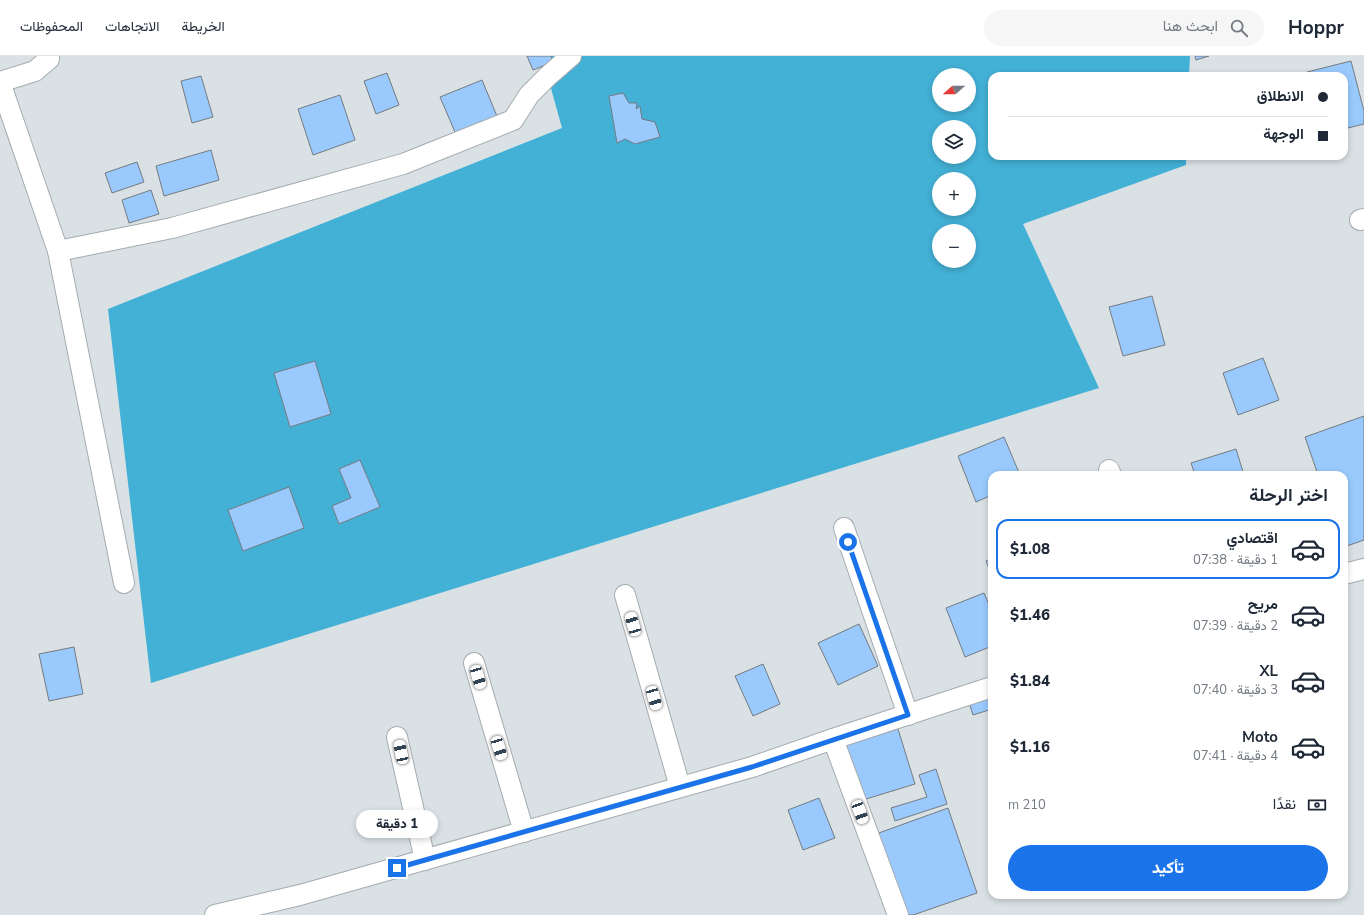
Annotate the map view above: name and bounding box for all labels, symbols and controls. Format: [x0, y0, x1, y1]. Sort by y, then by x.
search box [984, 10, 1264, 46]
text: Hoppr [1288, 15, 1344, 41]
text: ابحث هنا [1163, 16, 1218, 36]
text: المحفوظات [20, 17, 83, 36]
text: الاتجاهات [105, 17, 159, 36]
text: الخريطة [181, 17, 225, 36]
icon: search [1228, 17, 1250, 39]
north arrow [932, 68, 976, 112]
map controls [932, 68, 976, 268]
text: الانطلاق [1257, 86, 1304, 106]
button: layers [932, 120, 976, 164]
text: الوجهة [1263, 124, 1304, 144]
button: + [932, 172, 976, 216]
button: − [932, 224, 976, 268]
text: اختر الرحلة [1249, 483, 1328, 507]
text: اقتصادي [1226, 528, 1278, 548]
icon: car [1290, 531, 1326, 567]
route start [839, 533, 857, 551]
text: $1.08 [1010, 539, 1050, 559]
text: 1 دقيقة · 07:38 [1193, 551, 1278, 569]
text: مريح [1248, 594, 1278, 614]
icon: car [1290, 597, 1326, 633]
text: $1.46 [1010, 605, 1050, 625]
car [624, 611, 642, 637]
text: 2 دقيقة · 07:39 [1193, 617, 1278, 635]
text: XL [1259, 661, 1278, 681]
icon: car [1290, 663, 1326, 699]
car [469, 664, 487, 690]
text: $1.84 [1010, 671, 1050, 691]
text: 3 دقيقة · 07:40 [1193, 681, 1278, 699]
car [645, 685, 663, 711]
text: Moto [1242, 727, 1278, 747]
icon: car [1290, 729, 1326, 765]
car [490, 735, 508, 761]
text: $1.16 [1010, 737, 1050, 757]
car [393, 739, 409, 765]
text: 4 دقيقة · 07:41 [1193, 747, 1278, 765]
text: نقدًا [1273, 794, 1296, 814]
icon: cash [1306, 794, 1328, 816]
text: 210 m [1008, 796, 1046, 814]
car [850, 799, 870, 825]
callout: 1 دقيقة [356, 810, 438, 838]
text: 1 دقيقة [376, 815, 418, 833]
button: تأكيد [1008, 845, 1328, 891]
route end [388, 859, 406, 877]

